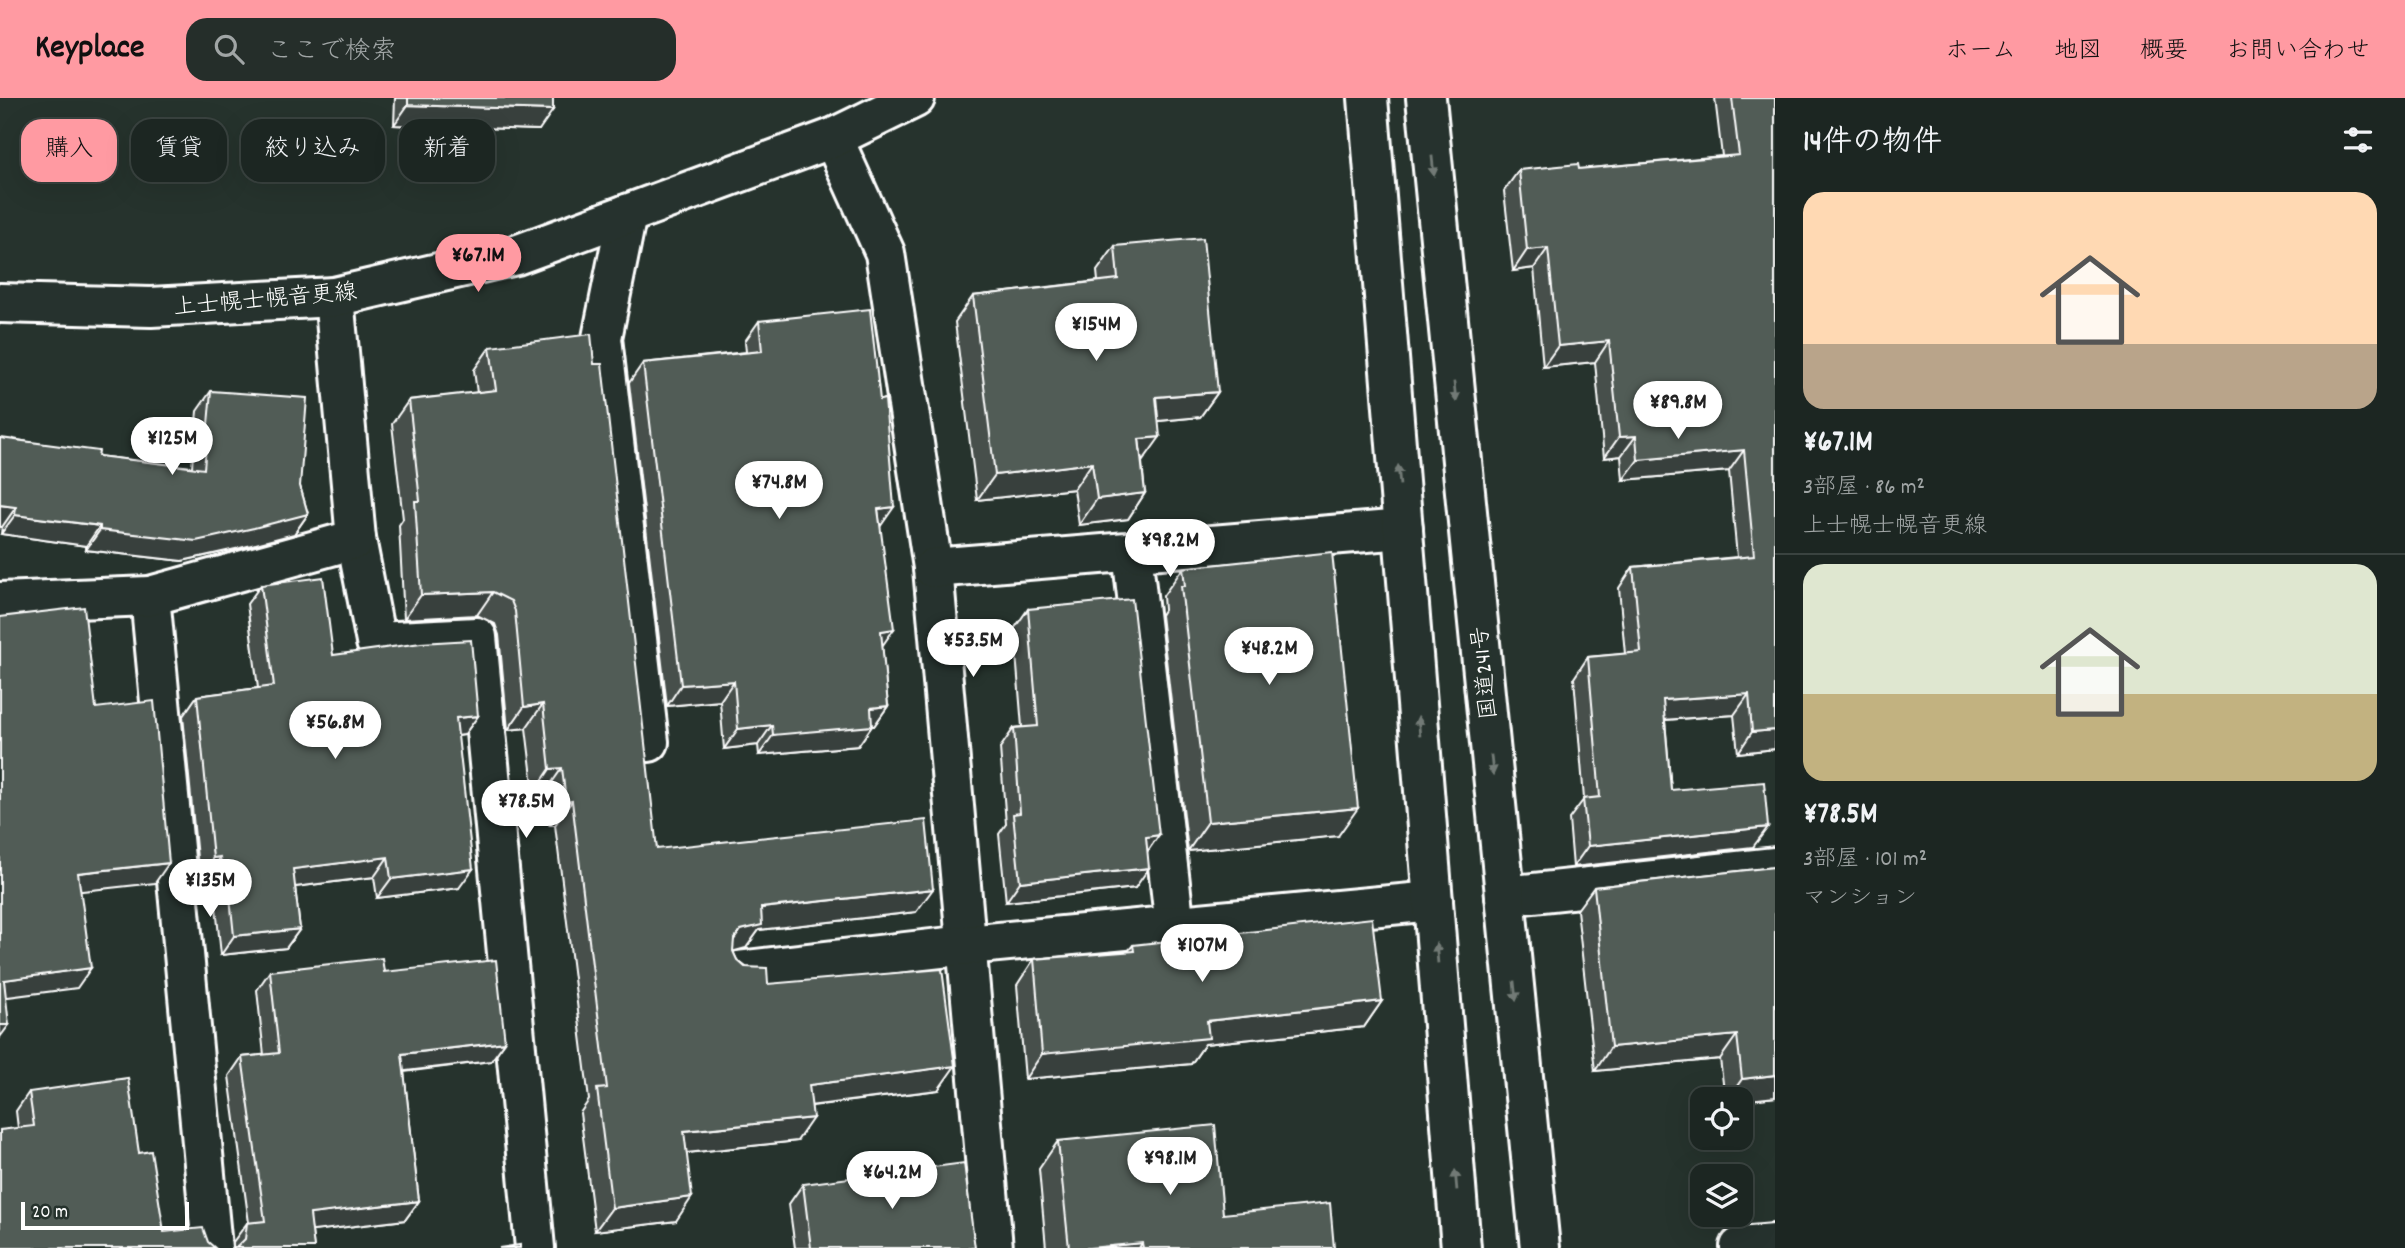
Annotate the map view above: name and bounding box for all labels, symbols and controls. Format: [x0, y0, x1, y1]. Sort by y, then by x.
search box [186, 18, 676, 81]
text: Keyplace [35, 26, 144, 73]
icon: search [210, 30, 248, 68]
text: ここで検索 [266, 34, 396, 71]
text: ホーム [1945, 35, 2016, 69]
text: 地図 [2054, 35, 2102, 69]
text: 概要 [2140, 35, 2188, 69]
text: お問い合わせ [2226, 35, 2370, 69]
chip: 購入 [21, 119, 117, 182]
chip: 賃貸 [131, 119, 227, 182]
chip: 絞り込み [241, 119, 385, 182]
chip: 新着 [399, 119, 495, 182]
icon: filters [2339, 121, 2377, 159]
text: 14件の物件 [1803, 123, 1942, 166]
one-way arrow [1428, 155, 1439, 177]
pin: ¥67.1M [421, 234, 535, 294]
icon: home [2027, 237, 2153, 363]
text: ¥67.1M [451, 240, 505, 273]
street label: 上士幌士幌音更線 [172, 277, 358, 326]
pin: ¥154M [1047, 303, 1145, 363]
text: ¥154M [1071, 309, 1121, 342]
one-way arrow [1450, 382, 1461, 404]
pin: ¥89.8M [1621, 382, 1735, 441]
text: ¥89.8M [1649, 387, 1707, 420]
pin: ¥125M [123, 418, 221, 477]
text: ¥125M [147, 423, 197, 456]
text: ¥67.1M [1803, 423, 1873, 466]
pin: ¥74.8M [722, 462, 836, 521]
one-way arrow [1393, 464, 1404, 486]
text: ¥74.8M [751, 467, 807, 500]
text: 3部屋 · 86 m² [1803, 472, 1925, 505]
text: 上士幌士幌音更線 [1803, 511, 1987, 544]
pin: ¥98.2M [1113, 519, 1227, 579]
text: ¥98.2M [1141, 525, 1199, 558]
icon: home [2027, 609, 2153, 735]
pin: ¥53.5M [916, 620, 1030, 679]
street label: 国道241号 [1465, 624, 1508, 721]
text: ¥53.5M [943, 625, 1003, 658]
pin: ¥48.2M [1212, 628, 1326, 687]
text: ¥48.2M [1240, 633, 1298, 666]
pin: ¥56.8M [278, 702, 392, 761]
text: ¥56.8M [305, 707, 365, 740]
one-way arrow [1413, 715, 1424, 737]
one-way arrow [1487, 754, 1498, 776]
pin: ¥78.5M [469, 780, 583, 840]
text: ¥78.5M [497, 786, 555, 819]
text: ¥78.5M [1803, 795, 1878, 838]
text: 3部屋 · 101 m² [1803, 844, 1927, 877]
pin: ¥135M [161, 860, 259, 919]
text: ¥135M [185, 865, 235, 898]
text: マンション [1803, 883, 1917, 916]
pin: ¥107M [1153, 924, 1251, 984]
text: ¥107M [1177, 930, 1228, 963]
one-way arrow [1431, 942, 1442, 964]
one-way arrow [1509, 981, 1520, 1003]
map controls [1690, 1087, 1753, 1227]
button: locate [1690, 1087, 1753, 1150]
pin: ¥98.1M [1113, 1138, 1227, 1197]
text: ¥98.1M [1143, 1143, 1197, 1176]
pin: ¥64.2M [835, 1152, 949, 1211]
text: ¥64.2M [862, 1157, 922, 1190]
button: layers [1690, 1164, 1753, 1227]
one-way arrow [1450, 1169, 1461, 1191]
scale bar [21, 1199, 189, 1231]
text: 20 m [32, 1200, 68, 1227]

